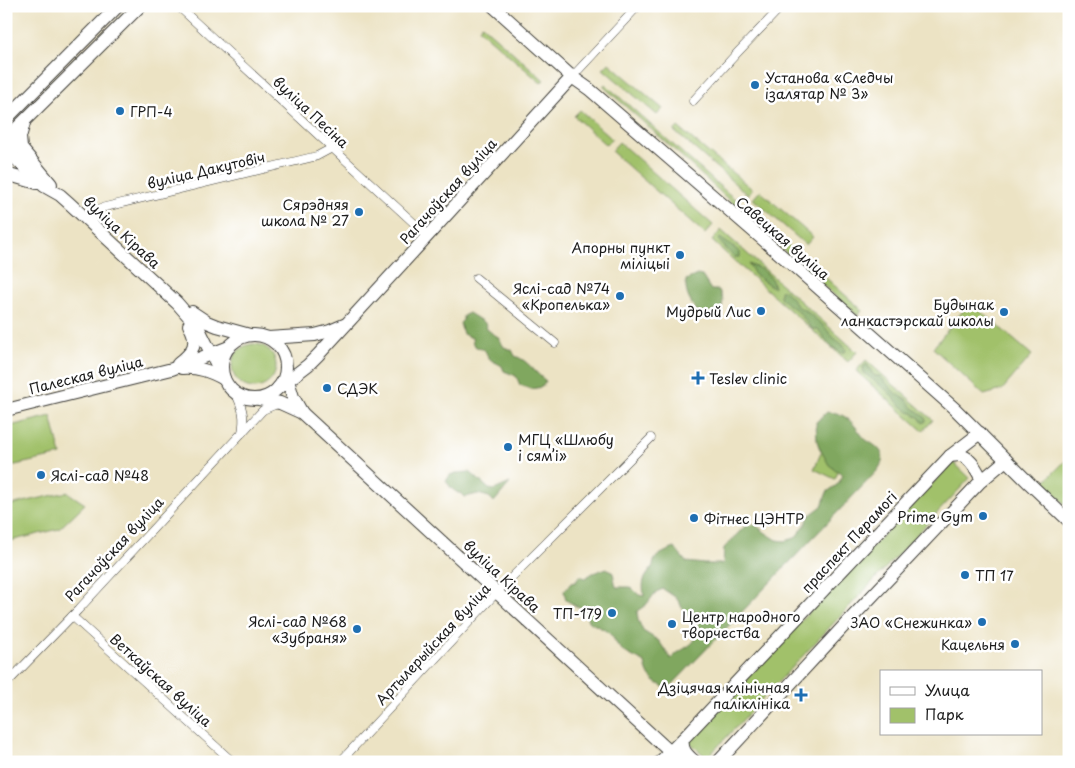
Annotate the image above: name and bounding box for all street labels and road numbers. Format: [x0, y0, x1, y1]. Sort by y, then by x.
street label: вуліца Песіна [268, 71, 354, 153]
street label: Рагачоўская вуліца [395, 133, 502, 249]
street label: вуліца Дакутовіч [145, 146, 267, 194]
street label: вуліца Кірава [79, 191, 165, 273]
street label: Савецкая вуліца [732, 191, 835, 285]
street label: Палеская вуліца [27, 351, 146, 399]
street label: праспект Перамогі [796, 487, 902, 597]
street label: Рагачоўская вуліца [60, 492, 168, 606]
street label: вуліца Кірава [459, 535, 545, 617]
street label: Артылерыйская вуліца [371, 578, 495, 710]
street label: Веткаўская вуліца [106, 629, 217, 732]

